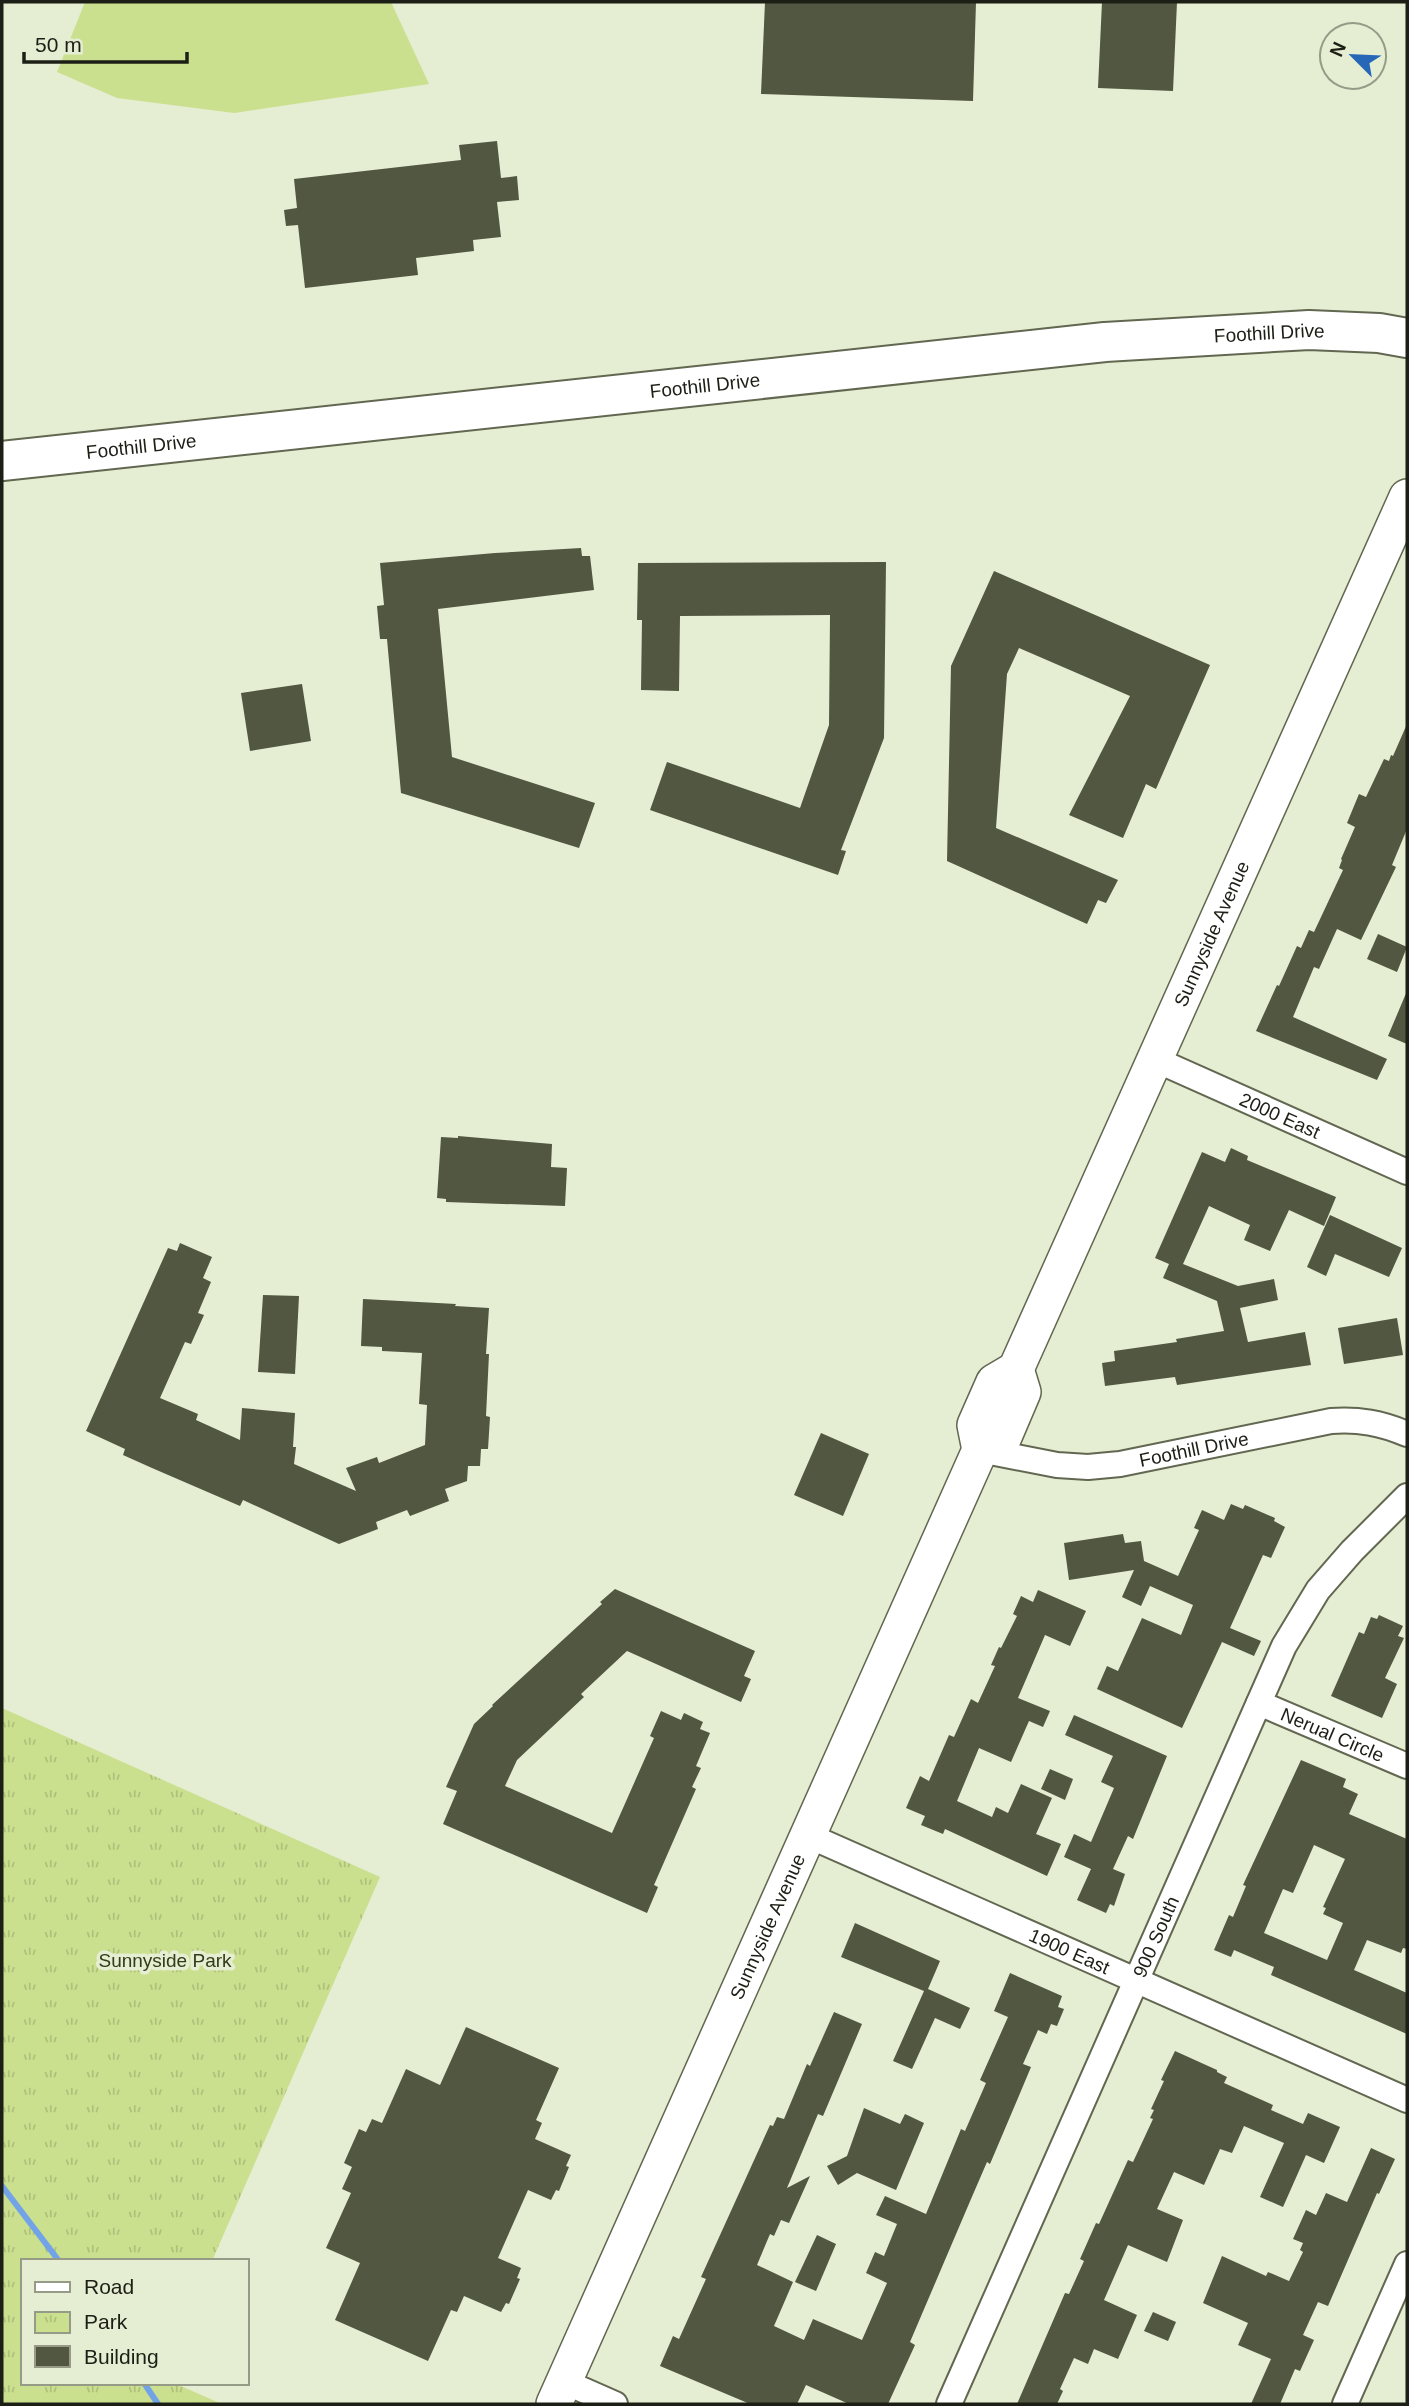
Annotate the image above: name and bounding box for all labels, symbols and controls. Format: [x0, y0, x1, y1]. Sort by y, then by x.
scale bar [24, 21, 187, 65]
north arrow [1318, 21, 1388, 91]
text: 50 m [35, 33, 82, 56]
text: N [1326, 39, 1350, 60]
street label: Foothill Drive [1213, 320, 1325, 347]
street label: Foothill Drive [649, 369, 761, 402]
street label: Foothill Drive [85, 430, 198, 463]
street label: Sunnyside Avenue [1170, 858, 1253, 1010]
street label: 2000 East [1236, 1089, 1324, 1143]
street label: Foothill Drive [1137, 1428, 1250, 1471]
street label: Nerual Circle [1278, 1704, 1387, 1766]
street label: Sunnyside Avenue [726, 1851, 809, 2003]
street label: 900 South [1129, 1893, 1183, 1981]
street label: 1900 East [1026, 1925, 1113, 1979]
park label: Sunnyside Park [98, 1950, 232, 1971]
legend [21, 2259, 248, 2385]
text: Road [84, 2275, 134, 2298]
text: Park [84, 2310, 128, 2333]
text: Building [84, 2345, 159, 2368]

